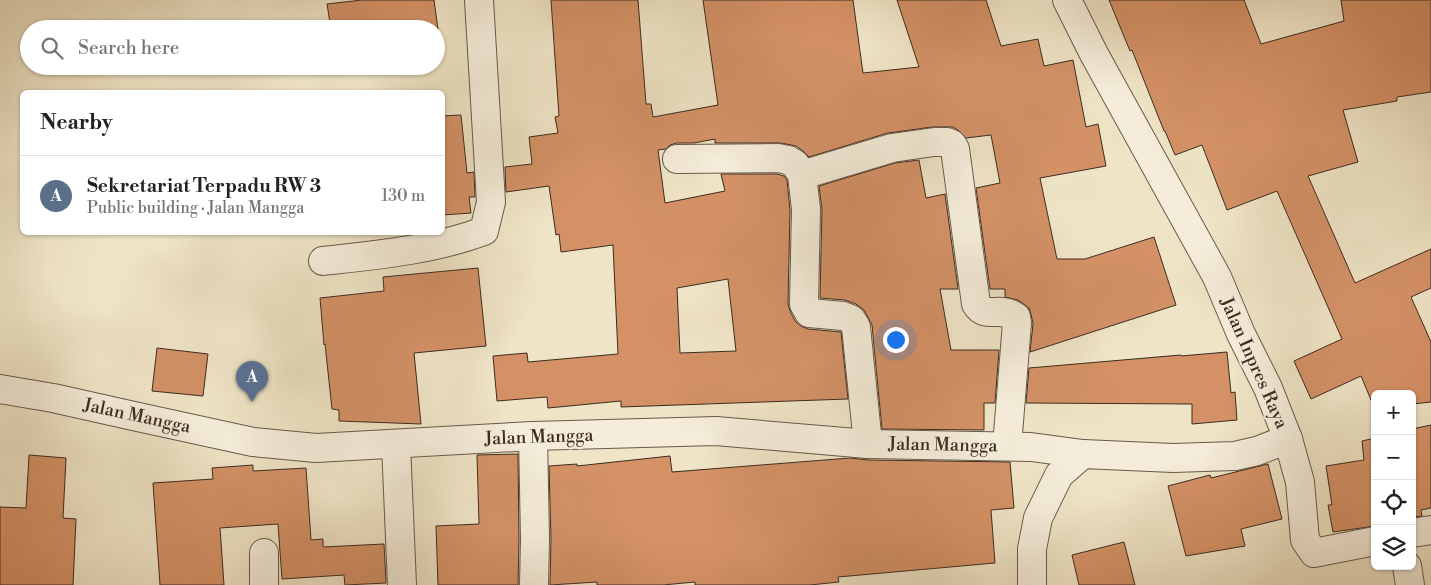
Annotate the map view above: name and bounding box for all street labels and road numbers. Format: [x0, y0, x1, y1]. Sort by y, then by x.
street label: Jalan Inpres Raya [1214, 293, 1294, 433]
street label: Jalan Mangga [80, 393, 194, 439]
street label: Jalan Mangga [483, 424, 595, 450]
street label: Jalan Mangga [887, 433, 999, 457]

